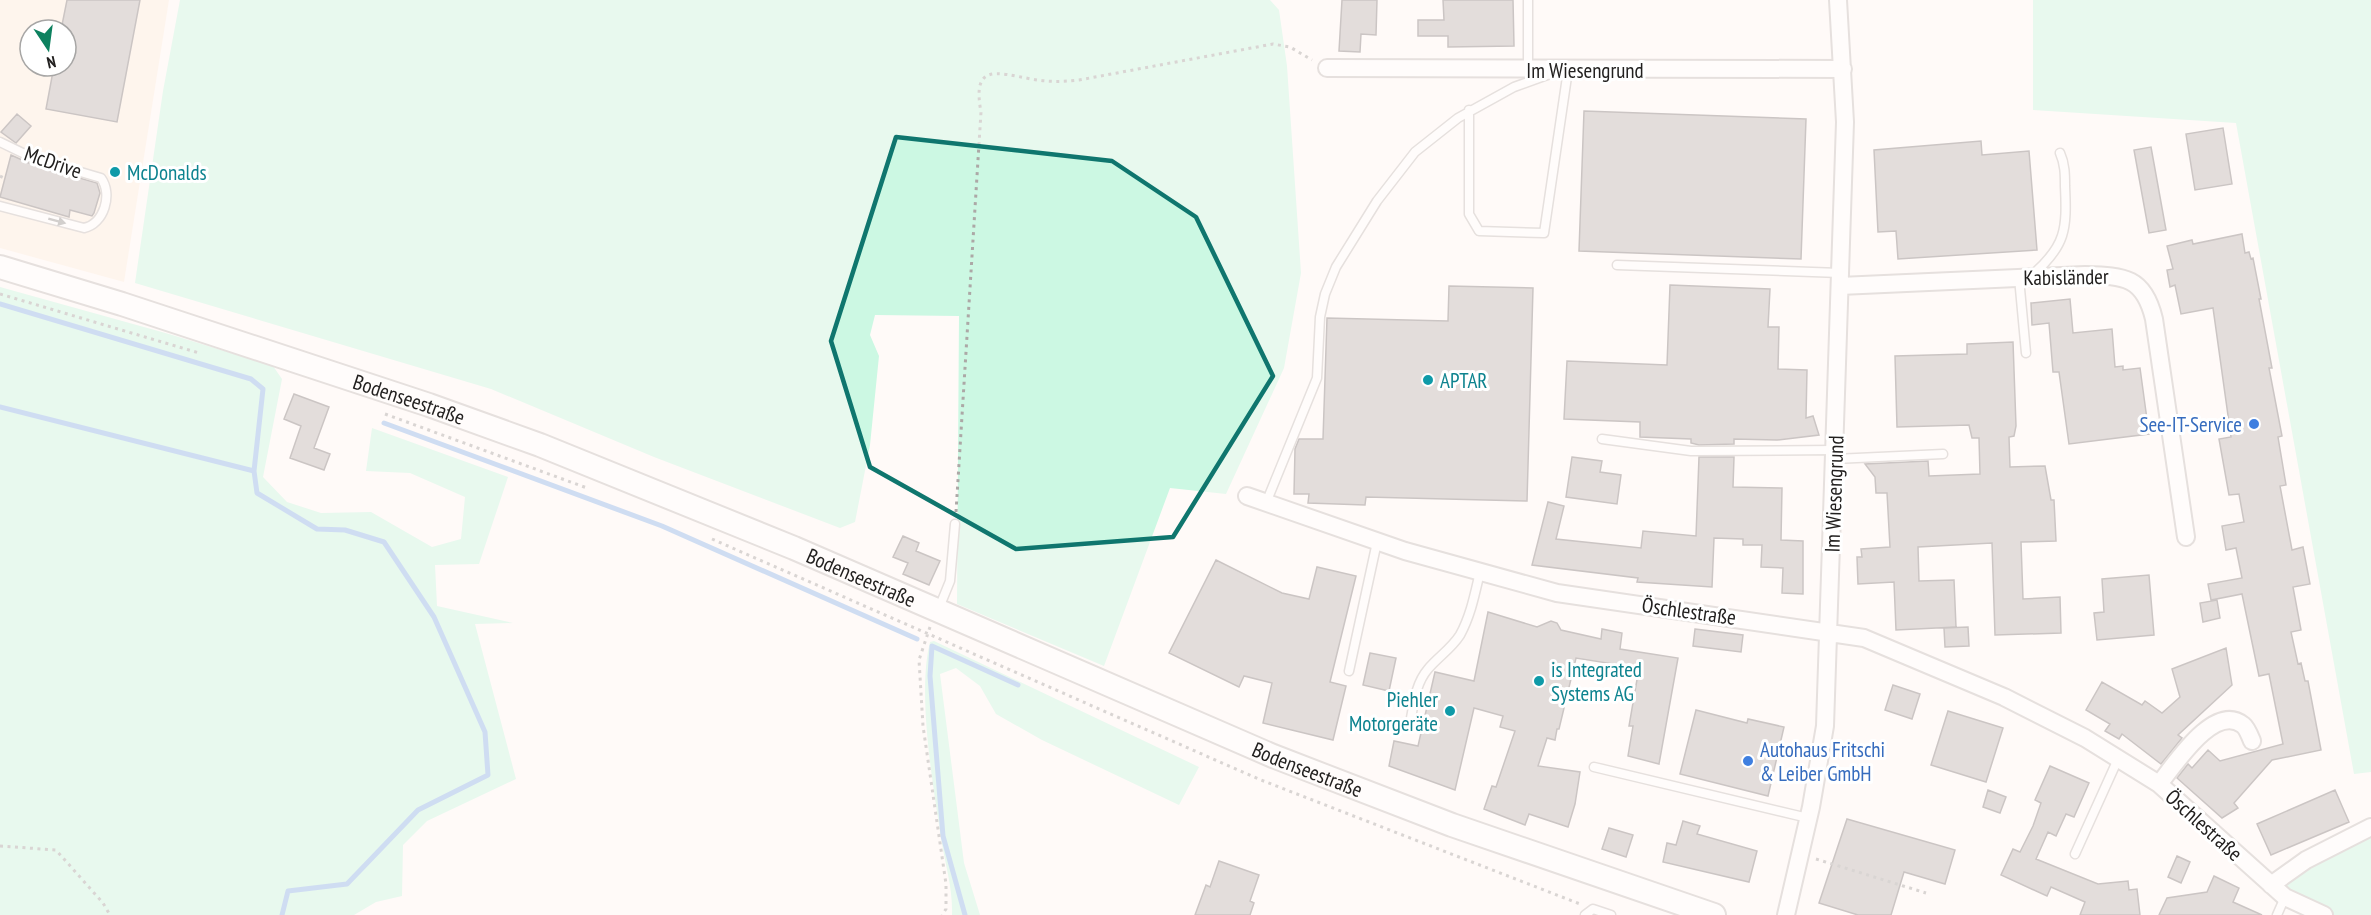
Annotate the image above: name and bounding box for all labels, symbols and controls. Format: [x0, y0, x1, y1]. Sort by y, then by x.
north arrow [18, 18, 78, 78]
text: N [45, 52, 58, 73]
street label: Im Wiesengrund [1526, 57, 1644, 84]
street label: McDrive [21, 140, 85, 184]
place label: McDonalds [127, 159, 207, 186]
marker: McDonalds [108, 165, 122, 179]
one-way arrow [47, 216, 66, 226]
street label: Kabisländer [2023, 263, 2109, 291]
place label: APTAR [1440, 367, 1487, 394]
street label: Bodenseestraße [350, 368, 469, 430]
marker: APTAR [1421, 373, 1435, 387]
place label: See-IT-Service [2140, 411, 2242, 438]
marker: See-IT-Service [2247, 417, 2261, 431]
street label: Im Wiesengrund [1818, 435, 1850, 553]
street label: Bodenseestraße [802, 542, 920, 613]
street label: Öschlestraße [1640, 591, 1738, 631]
place label: is Integrated Systems AG [1551, 656, 1642, 707]
marker: is Integrated Systems AG [1532, 674, 1546, 688]
place label: Piehler Motorgeräte [1349, 686, 1438, 737]
marker: Piehler Motorgeräte [1443, 704, 1457, 718]
street label: Bodenseestraße [1248, 735, 1367, 803]
place label: Autohaus Fritschi & Leiber GmbH [1760, 736, 1885, 787]
marker: Autohaus Fritschi & Leiber GmbH [1741, 754, 1755, 768]
street label: Öschlestraße [2160, 783, 2248, 867]

